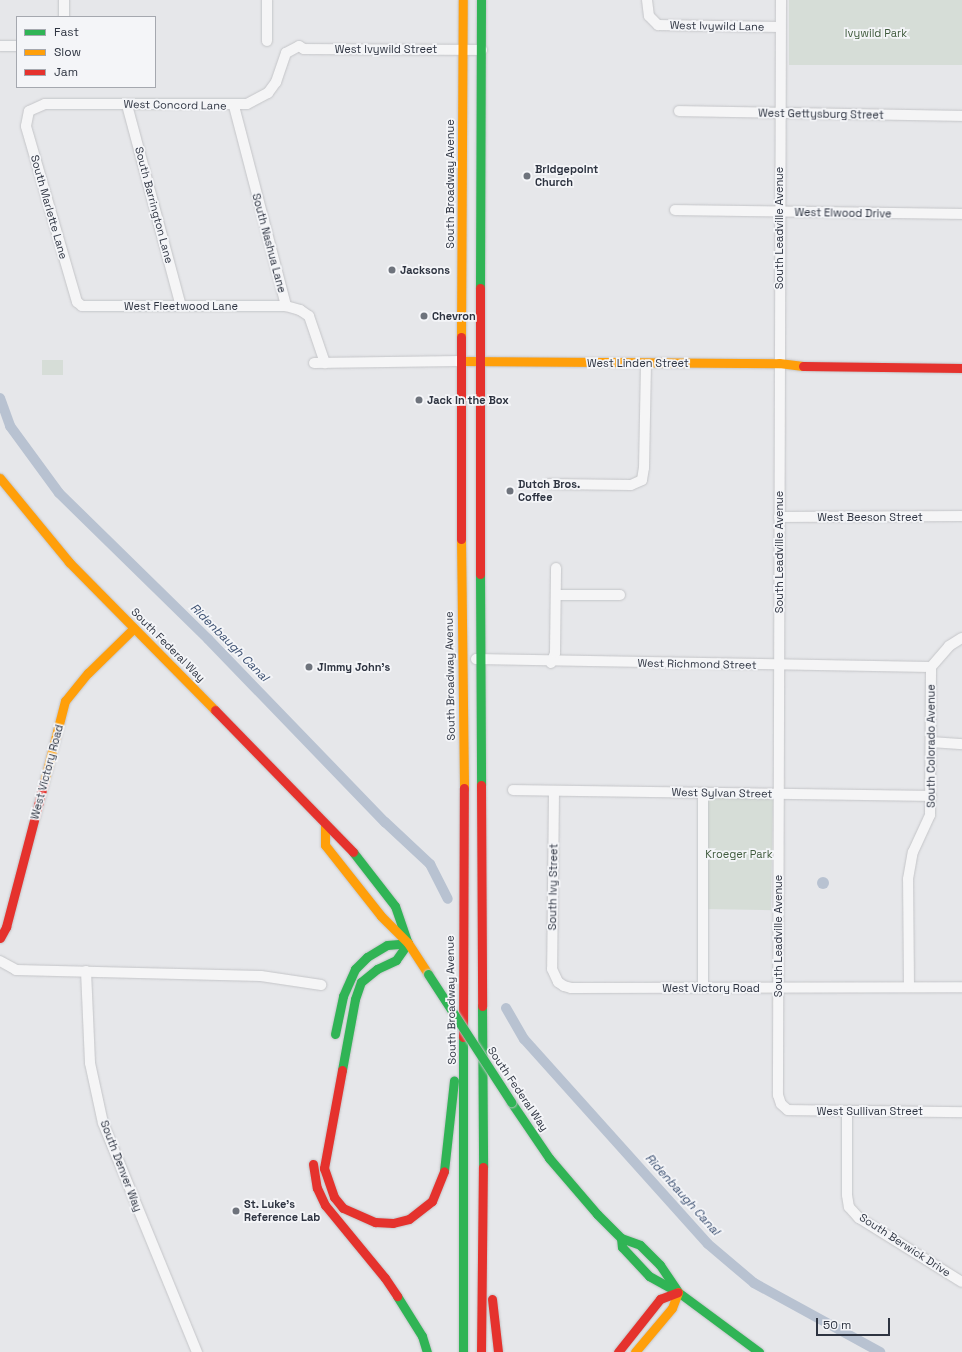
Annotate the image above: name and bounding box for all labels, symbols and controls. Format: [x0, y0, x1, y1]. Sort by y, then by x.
legend [16, 16, 156, 88]
street label: West Ivywild Lane [670, 19, 764, 33]
text: Fast [54, 24, 79, 40]
park label: Ivywild Park [845, 26, 907, 40]
street label: West Ivywild Street [335, 42, 437, 56]
text: Slow [54, 44, 81, 60]
text: Jam [54, 64, 78, 80]
street label: West Concord Lane [123, 98, 227, 112]
street label: West Gettysburg Street [758, 106, 884, 122]
street label: South Broadway Avenue [443, 119, 457, 249]
street label: South Barrington Lane [132, 145, 176, 265]
street label: South Marlette Lane [28, 153, 70, 261]
place label: Bridgepoint Church [535, 163, 598, 189]
street label: South Leadville Avenue [772, 167, 786, 289]
marker: Bridgepoint Church [522, 171, 532, 181]
street label: South Nashua Lane [249, 192, 289, 294]
street label: West Elwood Drive [794, 206, 892, 220]
place label: Jacksons [400, 263, 450, 277]
marker: Jacksons [387, 265, 397, 275]
street label: West Fleetwood Lane [124, 299, 238, 313]
place label: Chevron [432, 309, 476, 323]
marker: Chevron [419, 311, 429, 321]
street label: West Linden Street [587, 356, 689, 370]
place label: Jack in the Box [427, 393, 509, 407]
marker: Jack in the Box [414, 395, 424, 405]
place label: Dutch Bros. Coffee [518, 478, 580, 504]
marker: Dutch Bros. Coffee [505, 486, 515, 496]
street label: South Leadville Avenue [772, 491, 786, 613]
street label: West Beeson Street [817, 510, 923, 524]
water label: Ridenbaugh Canal [187, 601, 271, 685]
street label: South Federal Way [128, 605, 208, 685]
street label: South Broadway Avenue [442, 611, 458, 741]
street label: West Richmond Street [637, 656, 757, 672]
place label: Jimmy John's [317, 660, 390, 674]
marker: Jimmy John's [304, 662, 314, 672]
street label: South Colorado Avenue [924, 684, 938, 808]
street label: West Victory Road [28, 723, 66, 821]
street label: West Sylvan Street [671, 786, 773, 800]
street label: South Ivy Street [546, 844, 560, 930]
park label: Kroeger Park [705, 847, 773, 861]
street label: South Leadville Avenue [771, 875, 785, 997]
street label: South Broadway Avenue [443, 935, 459, 1065]
street label: West Victory Road [662, 981, 760, 995]
street label: South Federal Way [485, 1044, 551, 1134]
street label: West Sullivan Street [817, 1104, 923, 1118]
street label: South Denver Way [97, 1118, 145, 1214]
water label: Ridenbaugh Canal [642, 1151, 722, 1239]
place label: St. Luke's Reference Lab [244, 1198, 320, 1224]
marker: St. Luke's Reference Lab [231, 1206, 241, 1216]
street label: South Berwick Drive [857, 1211, 953, 1279]
scale bar [818, 1310, 892, 1336]
text: 50 m [823, 1317, 851, 1333]

